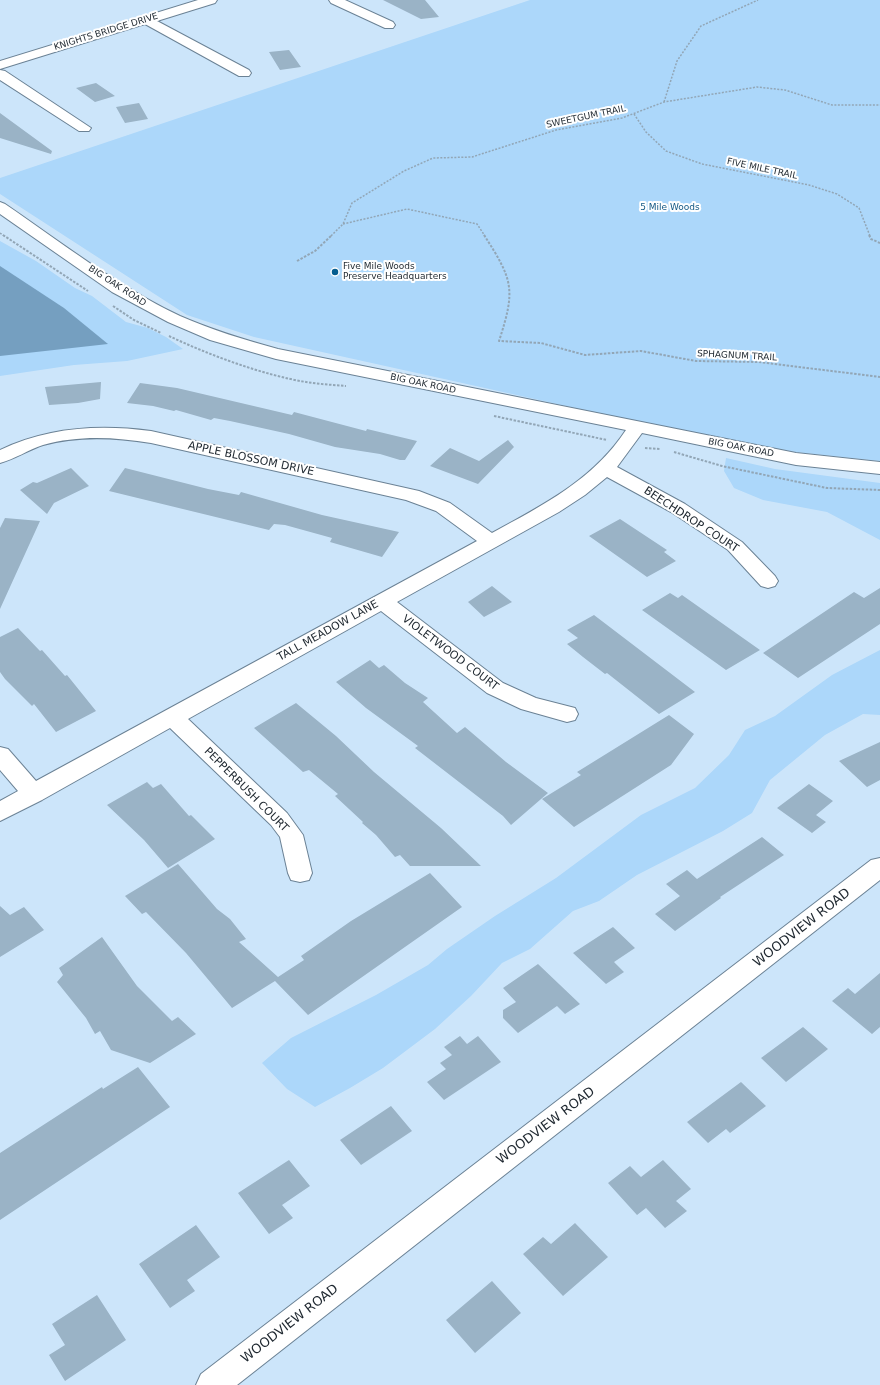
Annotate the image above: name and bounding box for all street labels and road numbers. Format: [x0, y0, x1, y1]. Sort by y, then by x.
street label: KNIGHTS BRIDGE DRIVE [53, 11, 159, 53]
street label: SWEETGUM TRAIL [545, 103, 627, 131]
street label: FIVE MILE TRAIL [726, 156, 798, 182]
street label: BIG OAK ROAD [86, 263, 148, 309]
street label: SPHAGNUM TRAIL [697, 349, 777, 363]
street label: BIG OAK ROAD [389, 372, 457, 396]
street label: BIG OAK ROAD [707, 436, 775, 460]
street label: APPLE BLOSSOM DRIVE [187, 439, 315, 479]
street label: BEECHDROP COURT [641, 484, 741, 556]
street label: TALL MEADOW LANE [275, 598, 381, 664]
street label: VIOLETWOOD COURT [399, 612, 501, 694]
street label: PEPPERBUSH COURT [201, 745, 291, 835]
street label: WOODVIEW ROAD [750, 885, 854, 971]
street label: WOODVIEW ROAD [494, 1084, 598, 1168]
street label: WOODVIEW ROAD [238, 1281, 342, 1367]

